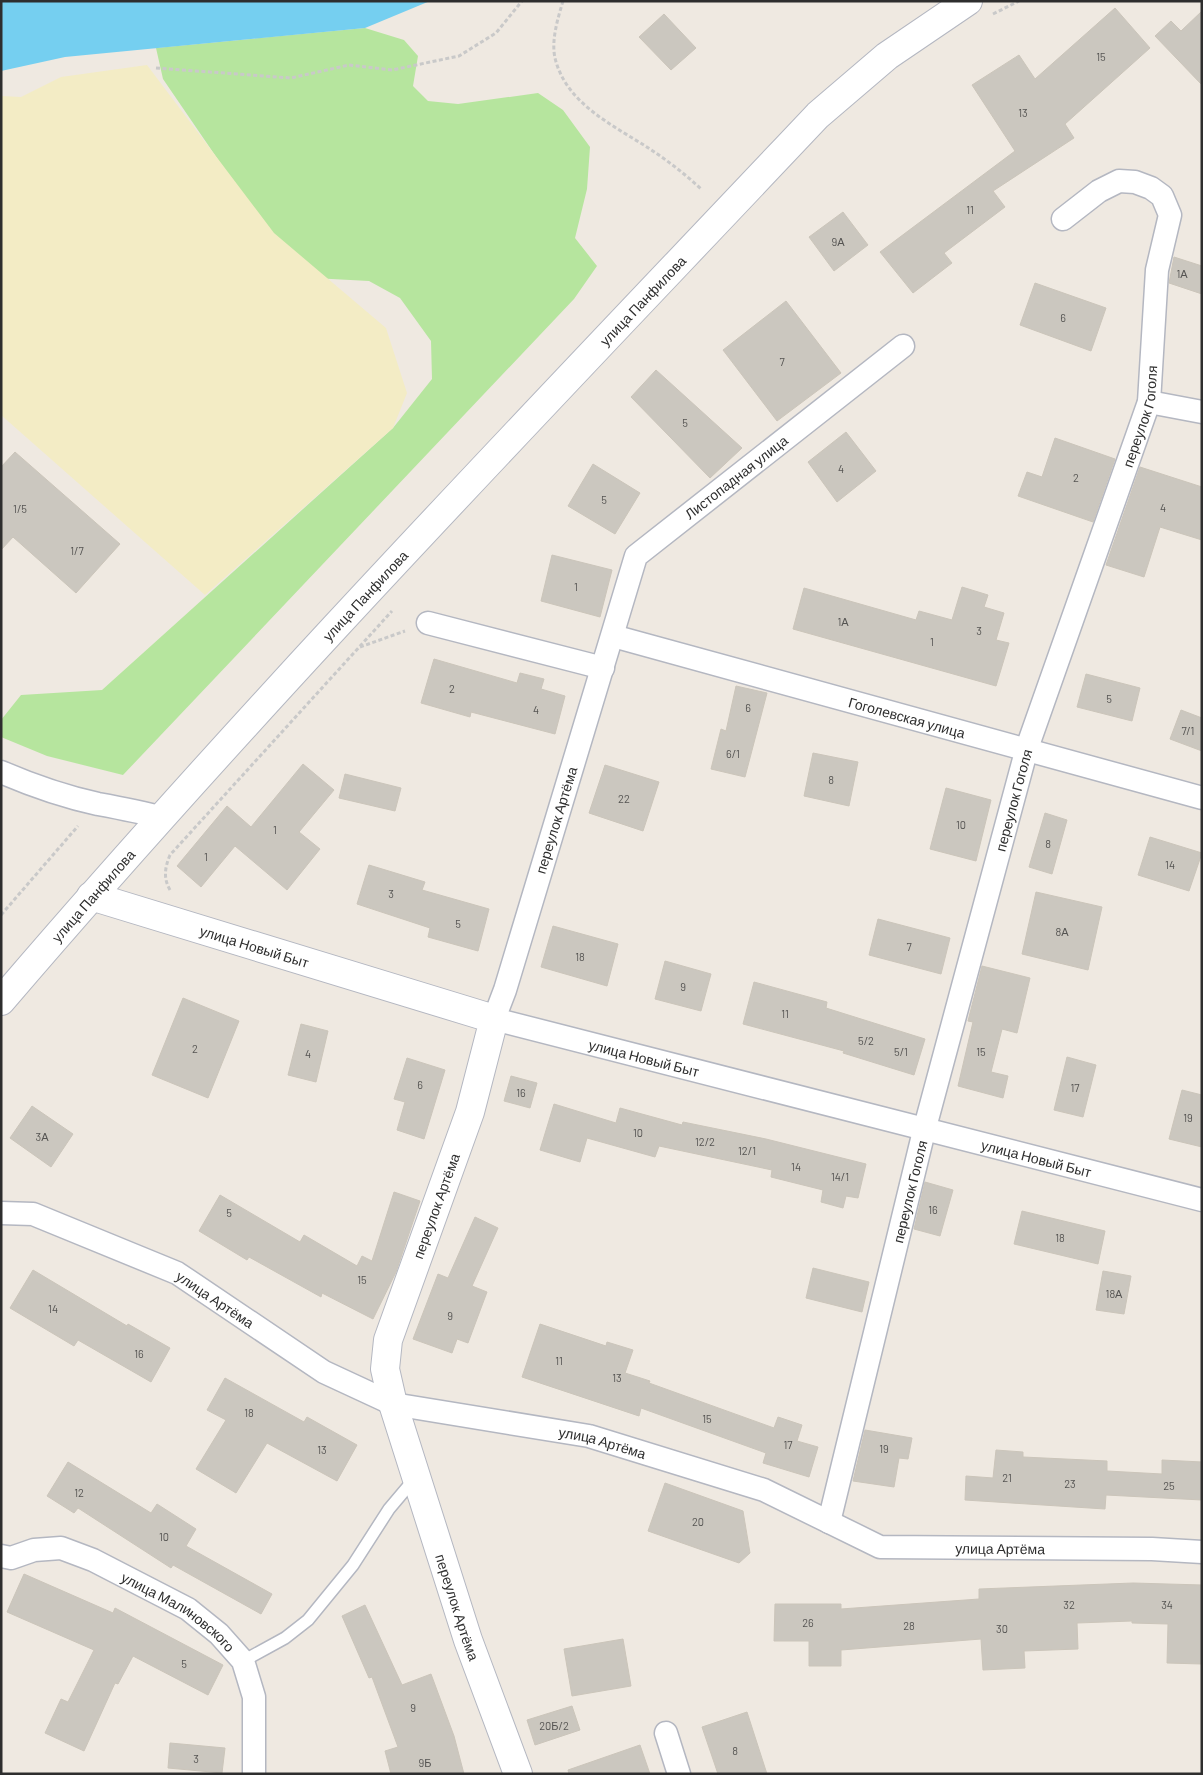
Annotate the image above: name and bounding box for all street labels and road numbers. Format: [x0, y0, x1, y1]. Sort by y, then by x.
street label: улица Панфилова [596, 252, 689, 349]
street label: переулок Гоголя [1118, 365, 1160, 469]
street label: Листопадная улица [681, 431, 791, 522]
street label: улица Панфилова [319, 546, 411, 644]
street label: Гоголевская улица [847, 693, 967, 741]
street label: переулок Гоголя [991, 747, 1035, 853]
street label: переулок Артёма [532, 764, 580, 876]
street label: улица Панфилова [48, 845, 138, 945]
street label: улица Новый Быт [198, 921, 312, 971]
street label: улица Новый Быт [587, 1035, 702, 1080]
street label: улица Новый Быт [980, 1135, 1094, 1180]
street label: переулок Гоголя [889, 1139, 930, 1245]
street label: переулок Артёма [409, 1151, 463, 1261]
street label: улица Артёма [173, 1267, 258, 1331]
street label: улица Артёма [558, 1423, 648, 1462]
street label: улица Артёма [955, 1539, 1045, 1557]
street label: переулок Артёма [433, 1552, 483, 1663]
street label: улица Малиновского [119, 1568, 239, 1655]

